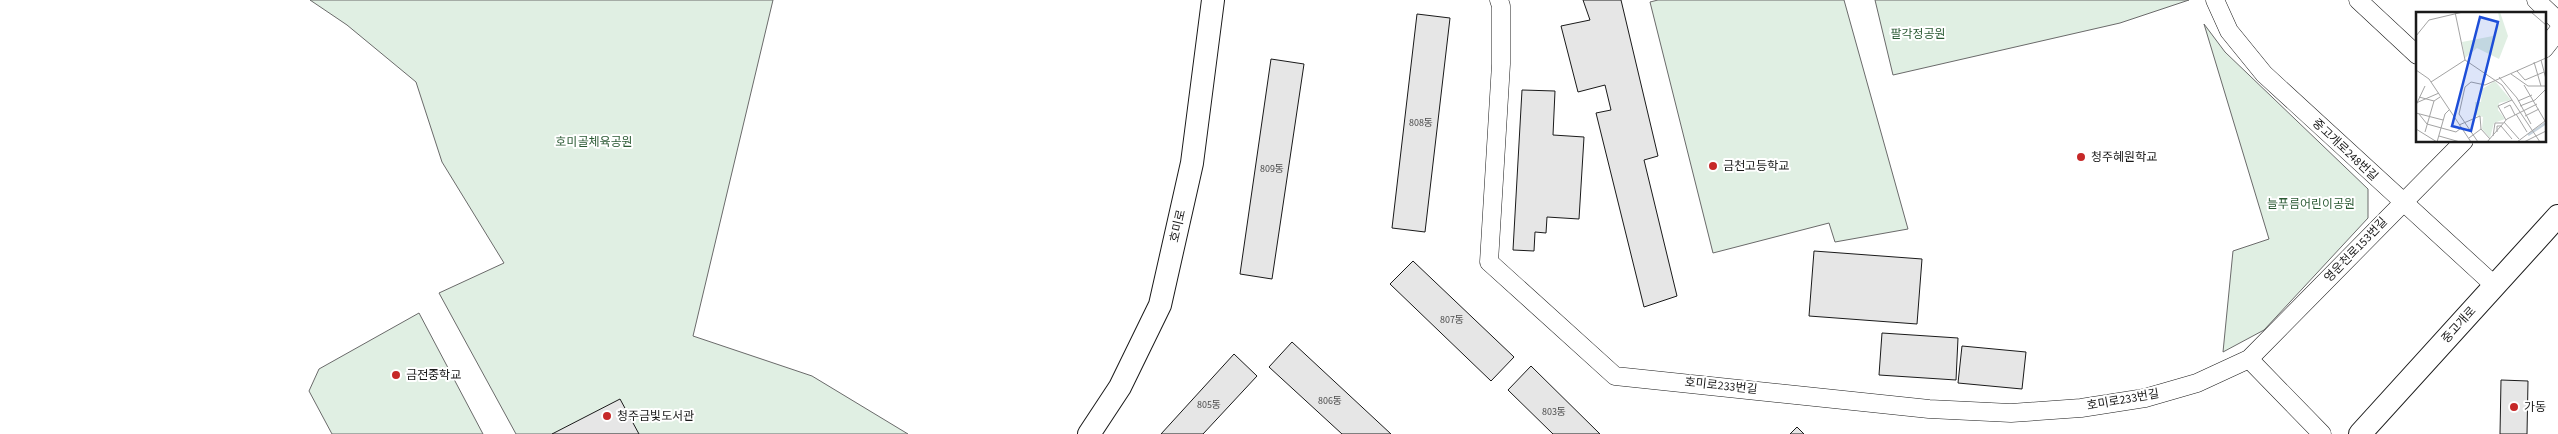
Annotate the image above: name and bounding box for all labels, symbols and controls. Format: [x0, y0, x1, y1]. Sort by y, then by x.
inset map [2416, 12, 2546, 142]
park label: 팔각정공원 [1890, 26, 1946, 43]
street label: 중고개로248번길 [2308, 115, 2382, 185]
house number: 808동 [1409, 116, 1433, 130]
park label: 호미골체육공원 [555, 134, 633, 151]
place label: 청주혜원학교 [2091, 149, 2157, 166]
marker: 청주혜원학교 [2075, 151, 2087, 163]
place label: 금천고등학교 [1723, 158, 1789, 175]
marker: 금천고등학교 [1707, 160, 1719, 172]
house number: 809동 [1260, 162, 1284, 176]
park label: 늘푸름어린이공원 [2267, 196, 2355, 213]
street label: 호미로 [1166, 208, 1190, 244]
street label: 영운천로153번길 [2321, 214, 2391, 286]
street label: 중고개로 [2438, 303, 2480, 347]
house number: 807동 [1440, 313, 1464, 327]
place label: 금전중학교 [406, 367, 461, 384]
marker: 금전중학교 [390, 369, 402, 381]
street label: 호미로233번길 [1684, 374, 1758, 398]
street label: 호미로233번길 [2086, 385, 2160, 415]
house number: 806동 [1318, 394, 1342, 408]
house number: 805동 [1197, 398, 1221, 412]
place label: 가동 [2524, 399, 2546, 416]
marker: 가동 [2508, 401, 2520, 413]
house number: 803동 [1542, 405, 1566, 419]
place label: 청주금빛도서관 [617, 408, 694, 425]
marker: 청주금빛도서관 [601, 410, 613, 422]

